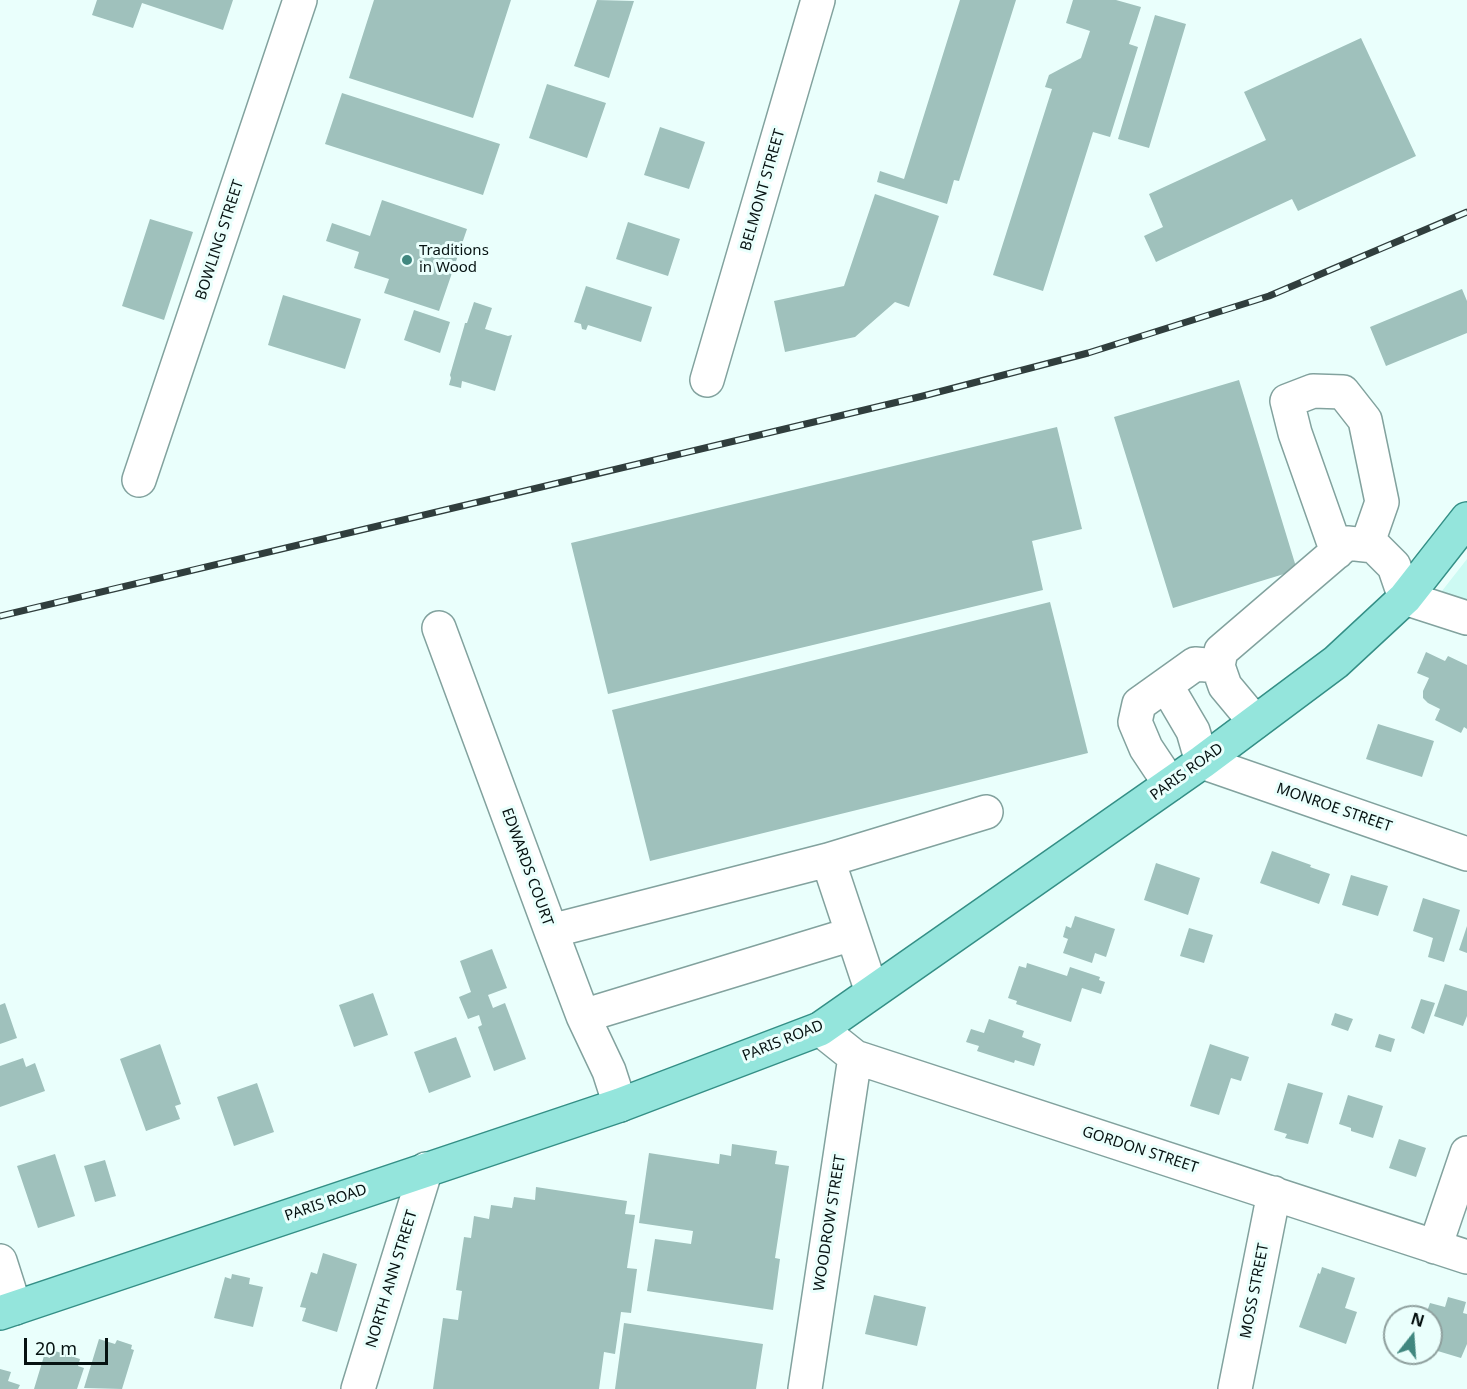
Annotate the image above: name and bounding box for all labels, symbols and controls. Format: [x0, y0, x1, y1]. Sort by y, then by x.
street label: BELMONT STREET [737, 127, 789, 253]
street label: BOWLING STREET [192, 178, 248, 302]
place label: Traditions in Wood [419, 242, 489, 277]
marker: Traditions in Wood [400, 253, 414, 267]
street label: PARIS ROAD [1147, 740, 1227, 804]
street label: MONROE STREET [1274, 780, 1394, 836]
street label: EDWARDS COURT [497, 806, 557, 928]
street label: PARIS ROAD [740, 1017, 826, 1065]
street label: GORDON STREET [1080, 1123, 1200, 1177]
street label: WOODROW STREET [810, 1154, 850, 1292]
street label: PARIS ROAD [283, 1181, 369, 1225]
street label: NORTH ANN STREET [362, 1208, 422, 1350]
street label: MOSS STREET [1237, 1242, 1273, 1340]
north arrow [1383, 1305, 1443, 1365]
text: N [1408, 1307, 1427, 1332]
scale bar [27, 1326, 111, 1364]
text: 20 m [35, 1336, 77, 1360]

